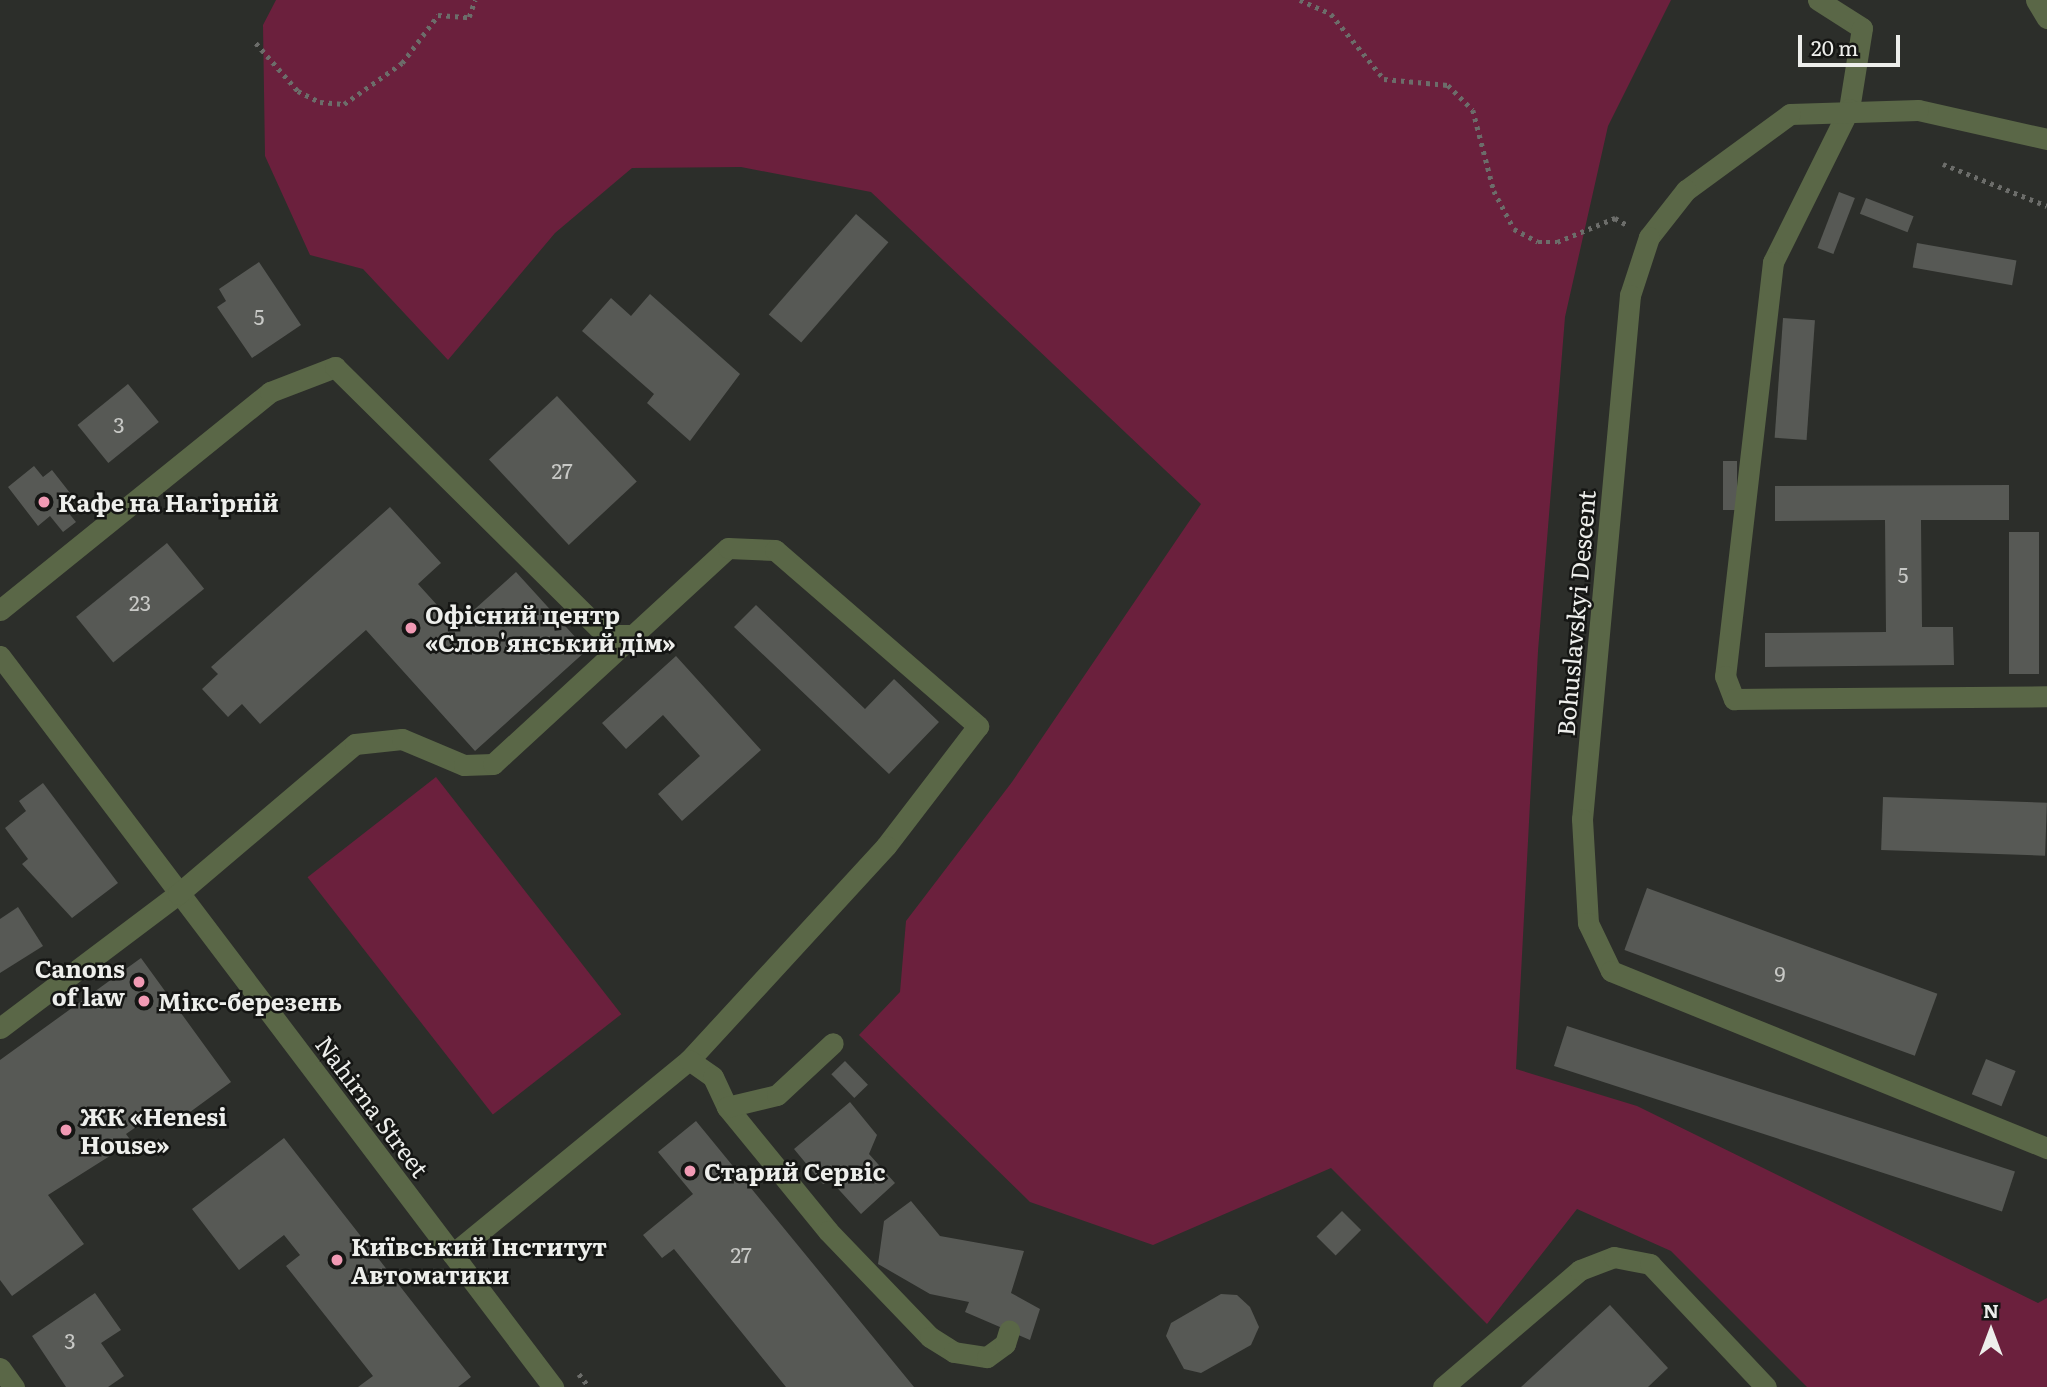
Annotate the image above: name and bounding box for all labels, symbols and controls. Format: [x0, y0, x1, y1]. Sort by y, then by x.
scale bar [1802, 21, 1904, 65]
text: 20 m [1811, 31, 1858, 62]
house number: 5 [254, 303, 264, 329]
house number: 3 [113, 411, 125, 437]
house number: 27 [551, 457, 573, 483]
place label: Кафе на Нагірній [58, 488, 279, 516]
street label: Bohuslavskyi Descent [1550, 489, 1600, 737]
marker: Кафе на Нагірній [36, 494, 52, 510]
house number: 5 [1898, 561, 1908, 587]
house number: 23 [129, 589, 151, 615]
place label: Офісний центр «Слов'янський дім» [425, 600, 676, 656]
marker: Офісний центр «Слов'янський дім» [403, 620, 419, 636]
place label: Canons of law [35, 954, 125, 1010]
house number: 9 [1775, 960, 1785, 986]
marker: Canons of law [131, 974, 147, 990]
place label: Мікс-березень [158, 987, 342, 1015]
marker: Мікс-березень [136, 993, 152, 1009]
street label: Nahirna Street [311, 1030, 435, 1182]
place label: ЖК «Henesi House» [80, 1102, 227, 1158]
marker: ЖК «Henesi House» [58, 1122, 74, 1138]
place label: Старий Сервіс [704, 1157, 886, 1185]
marker: Старий Сервіс [682, 1163, 698, 1179]
place label: Київський Інститут Автоматики [351, 1232, 607, 1288]
house number: 27 [730, 1241, 752, 1267]
marker: Київський Інститут Автоматики [329, 1252, 345, 1268]
north arrow [1956, 1296, 2026, 1366]
text: N [1983, 1296, 1999, 1324]
house number: 3 [64, 1327, 76, 1353]

